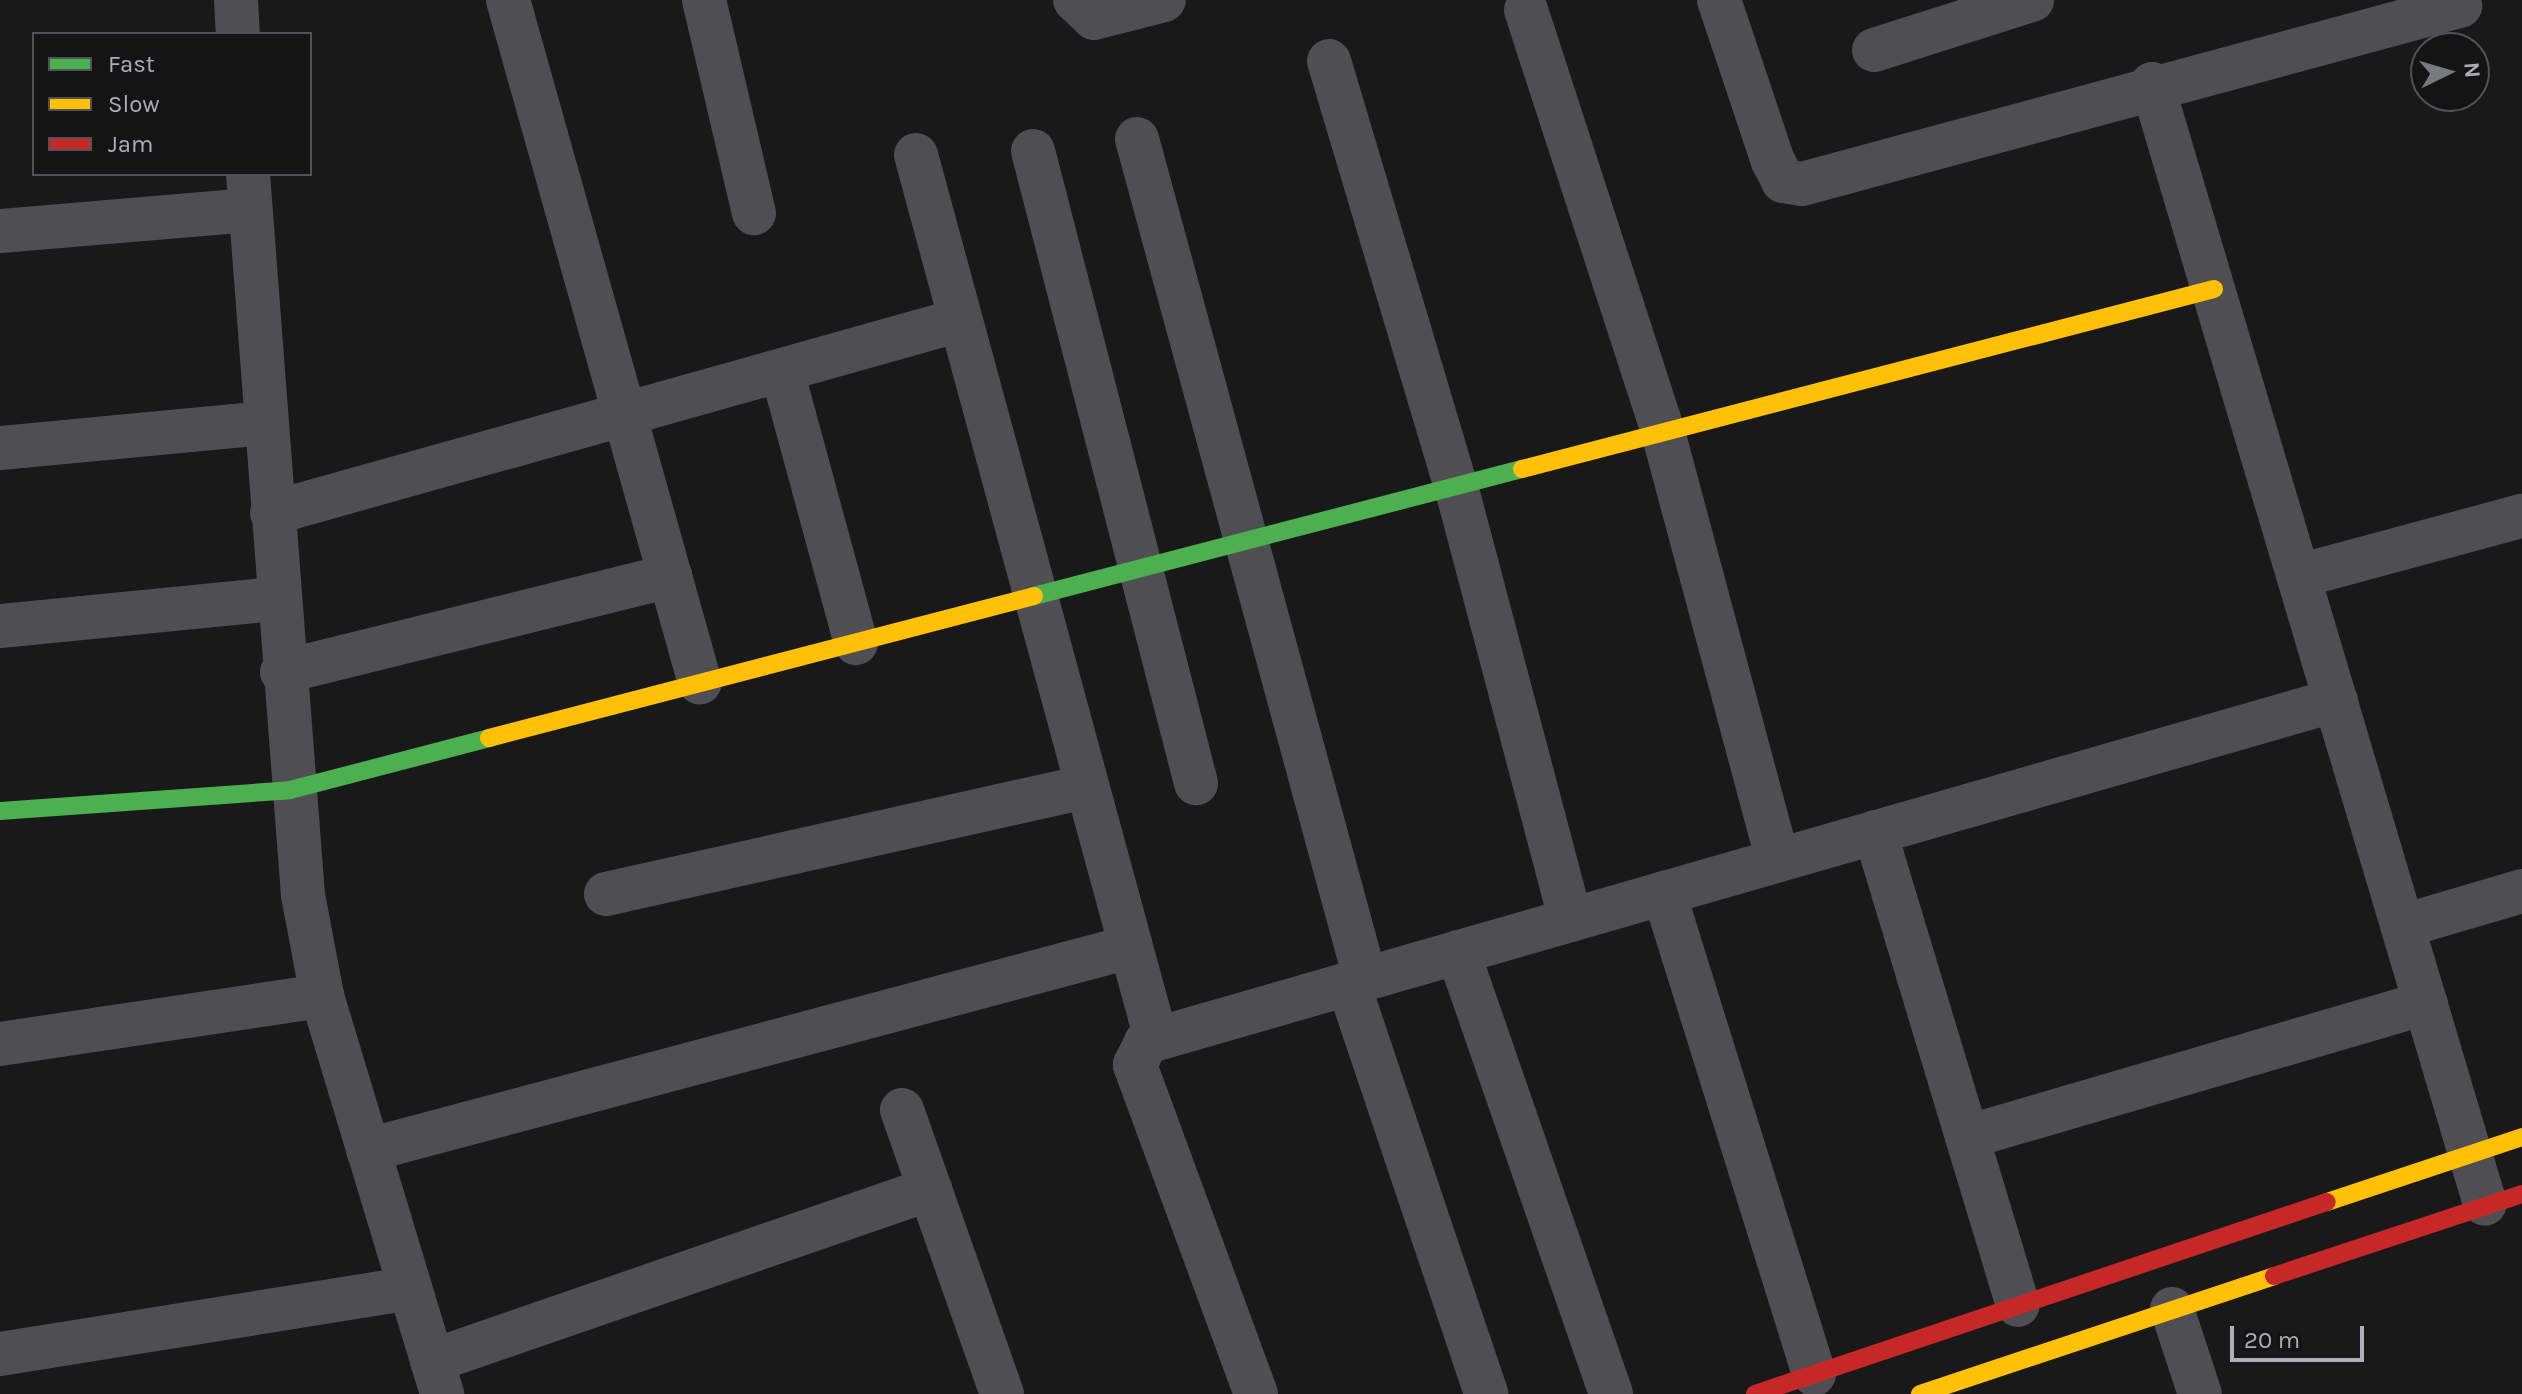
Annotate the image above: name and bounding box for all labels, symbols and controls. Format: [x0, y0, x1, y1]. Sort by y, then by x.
legend [32, 32, 312, 176]
north arrow [2410, 32, 2490, 112]
text: Fast [108, 50, 155, 78]
text: N [2458, 61, 2486, 79]
text: Slow [108, 90, 160, 118]
text: Jam [108, 130, 153, 158]
scale bar [2234, 1310, 2368, 1360]
text: 20 m [2244, 1326, 2300, 1354]

